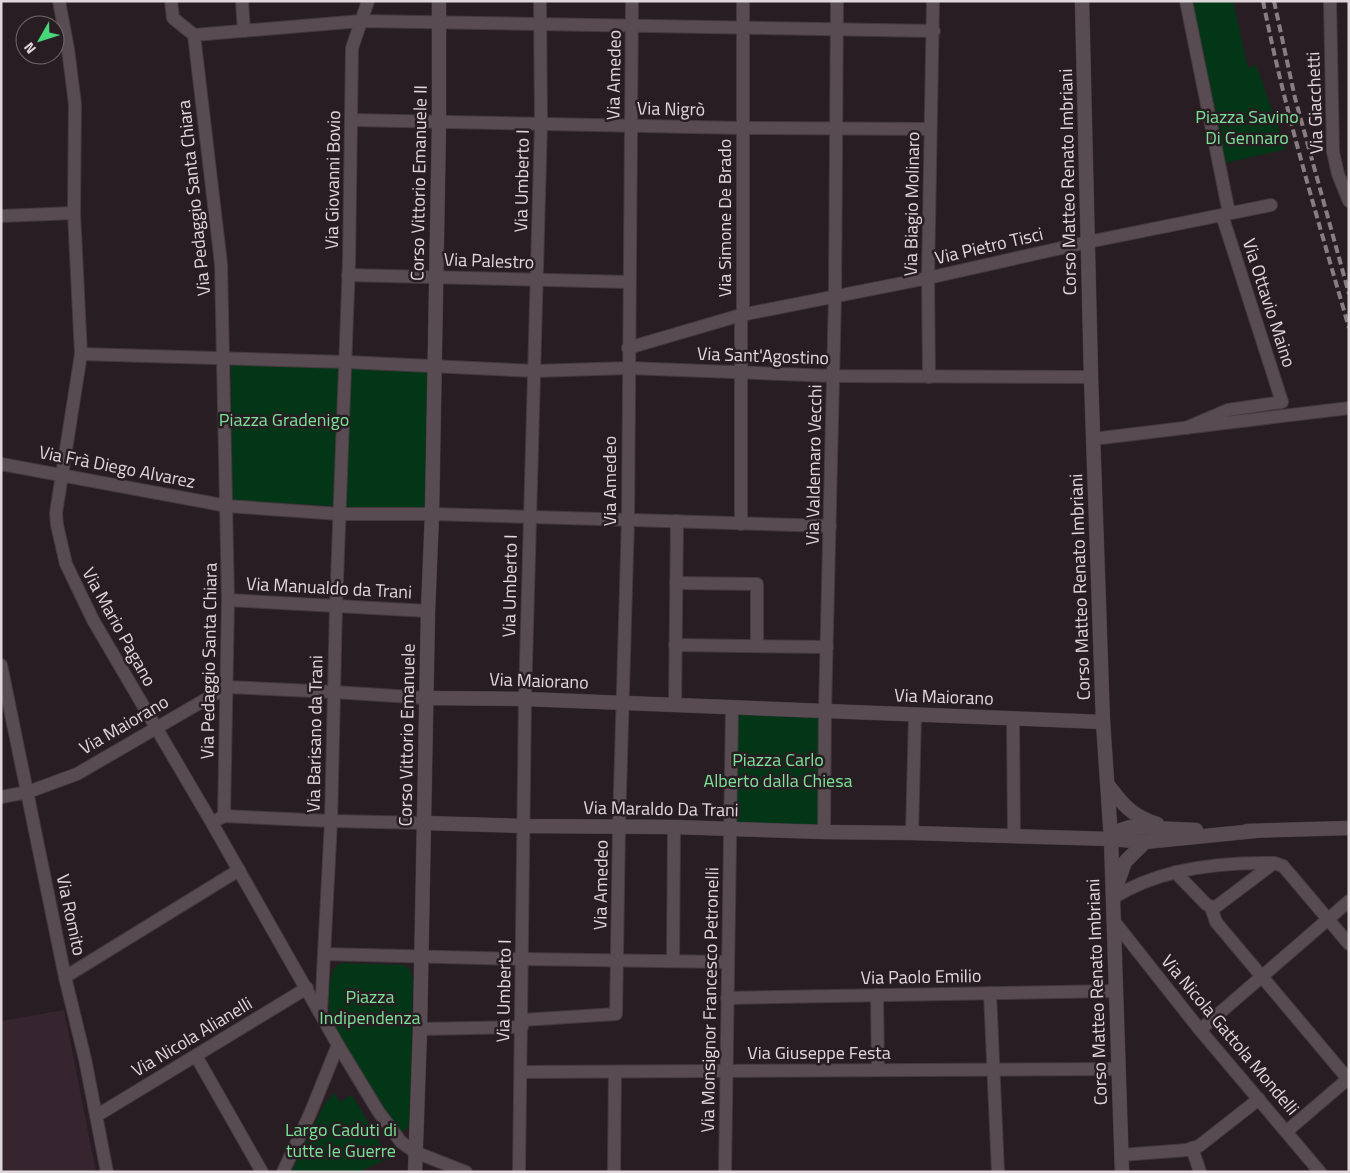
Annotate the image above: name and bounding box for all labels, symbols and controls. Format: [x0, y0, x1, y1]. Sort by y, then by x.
north arrow [15, 15, 65, 65]
street label: Via Amedeo [599, 30, 628, 120]
text: N [18, 38, 41, 59]
street label: Via Giacchetti [1299, 51, 1330, 155]
street label: Corso Matteo Renato Imbriani [1052, 68, 1083, 296]
street label: Corso Vittorio Emanuele II [403, 85, 434, 281]
street label: Via Nigrò [637, 94, 705, 123]
street label: Via Pedaggio Santa Chiara [170, 99, 217, 297]
park label: Piazza Savino Di Gennaro [1195, 103, 1299, 151]
street label: Via Giovanni Bovio [318, 110, 347, 250]
street label: Via Umberto I [507, 129, 536, 233]
street label: Via Biagio Molinaro [897, 131, 926, 277]
street label: Via Simone De Brado [711, 139, 738, 297]
street label: Via Pietro Tisci [932, 220, 1046, 271]
street label: Via Ottavio Maino [1236, 235, 1303, 371]
street label: Via Palestro [443, 245, 535, 276]
street label: Via Sant'Agostino [696, 340, 830, 371]
street label: Via Valdemaro Vecchi [799, 384, 828, 546]
park label: Piazza Gradenigo [219, 406, 349, 433]
street label: Via Amedeo [596, 436, 623, 526]
street label: Via Frà Diego Alvarez [37, 438, 198, 495]
street label: Corso Matteo Renato Imbriani [1062, 473, 1097, 701]
street label: Via Umberto I [495, 534, 524, 638]
street label: Via Mario Pagano [76, 562, 163, 691]
street label: Via Pedaggio Santa Chiara [193, 562, 224, 760]
street label: Via Manualdo da Trani [245, 570, 413, 605]
street label: Corso Vittorio Emanuele [391, 643, 422, 827]
street label: Via Barisano da Trani [300, 655, 329, 813]
street label: Via Maiorano [489, 665, 589, 696]
street label: Via Maiorano [894, 681, 994, 712]
street label: Via Maiorano [74, 688, 174, 761]
park label: Piazza Carlo Alberto dalla Chiesa [703, 746, 853, 794]
street label: Via Maraldo Da Trani [583, 794, 739, 823]
street label: Via Amedeo [586, 840, 615, 930]
street label: Via Monsignor Francesco Petronelli [694, 867, 725, 1133]
street label: Via Romito [50, 872, 93, 958]
street label: Corso Matteo Renato Imbriani [1079, 878, 1114, 1106]
street label: Via Umberto I [489, 939, 518, 1043]
street label: Via Nicola Gattola Mondelli [1155, 948, 1306, 1121]
street label: Via Paolo Emilio [860, 962, 982, 991]
park label: Piazza Indipendenza [319, 983, 421, 1031]
street label: Via Nicola Alianelli [126, 990, 257, 1083]
street label: Via Giuseppe Festa [747, 1039, 891, 1066]
park label: Largo Caduti di tutte le Guerre [285, 1116, 397, 1164]

